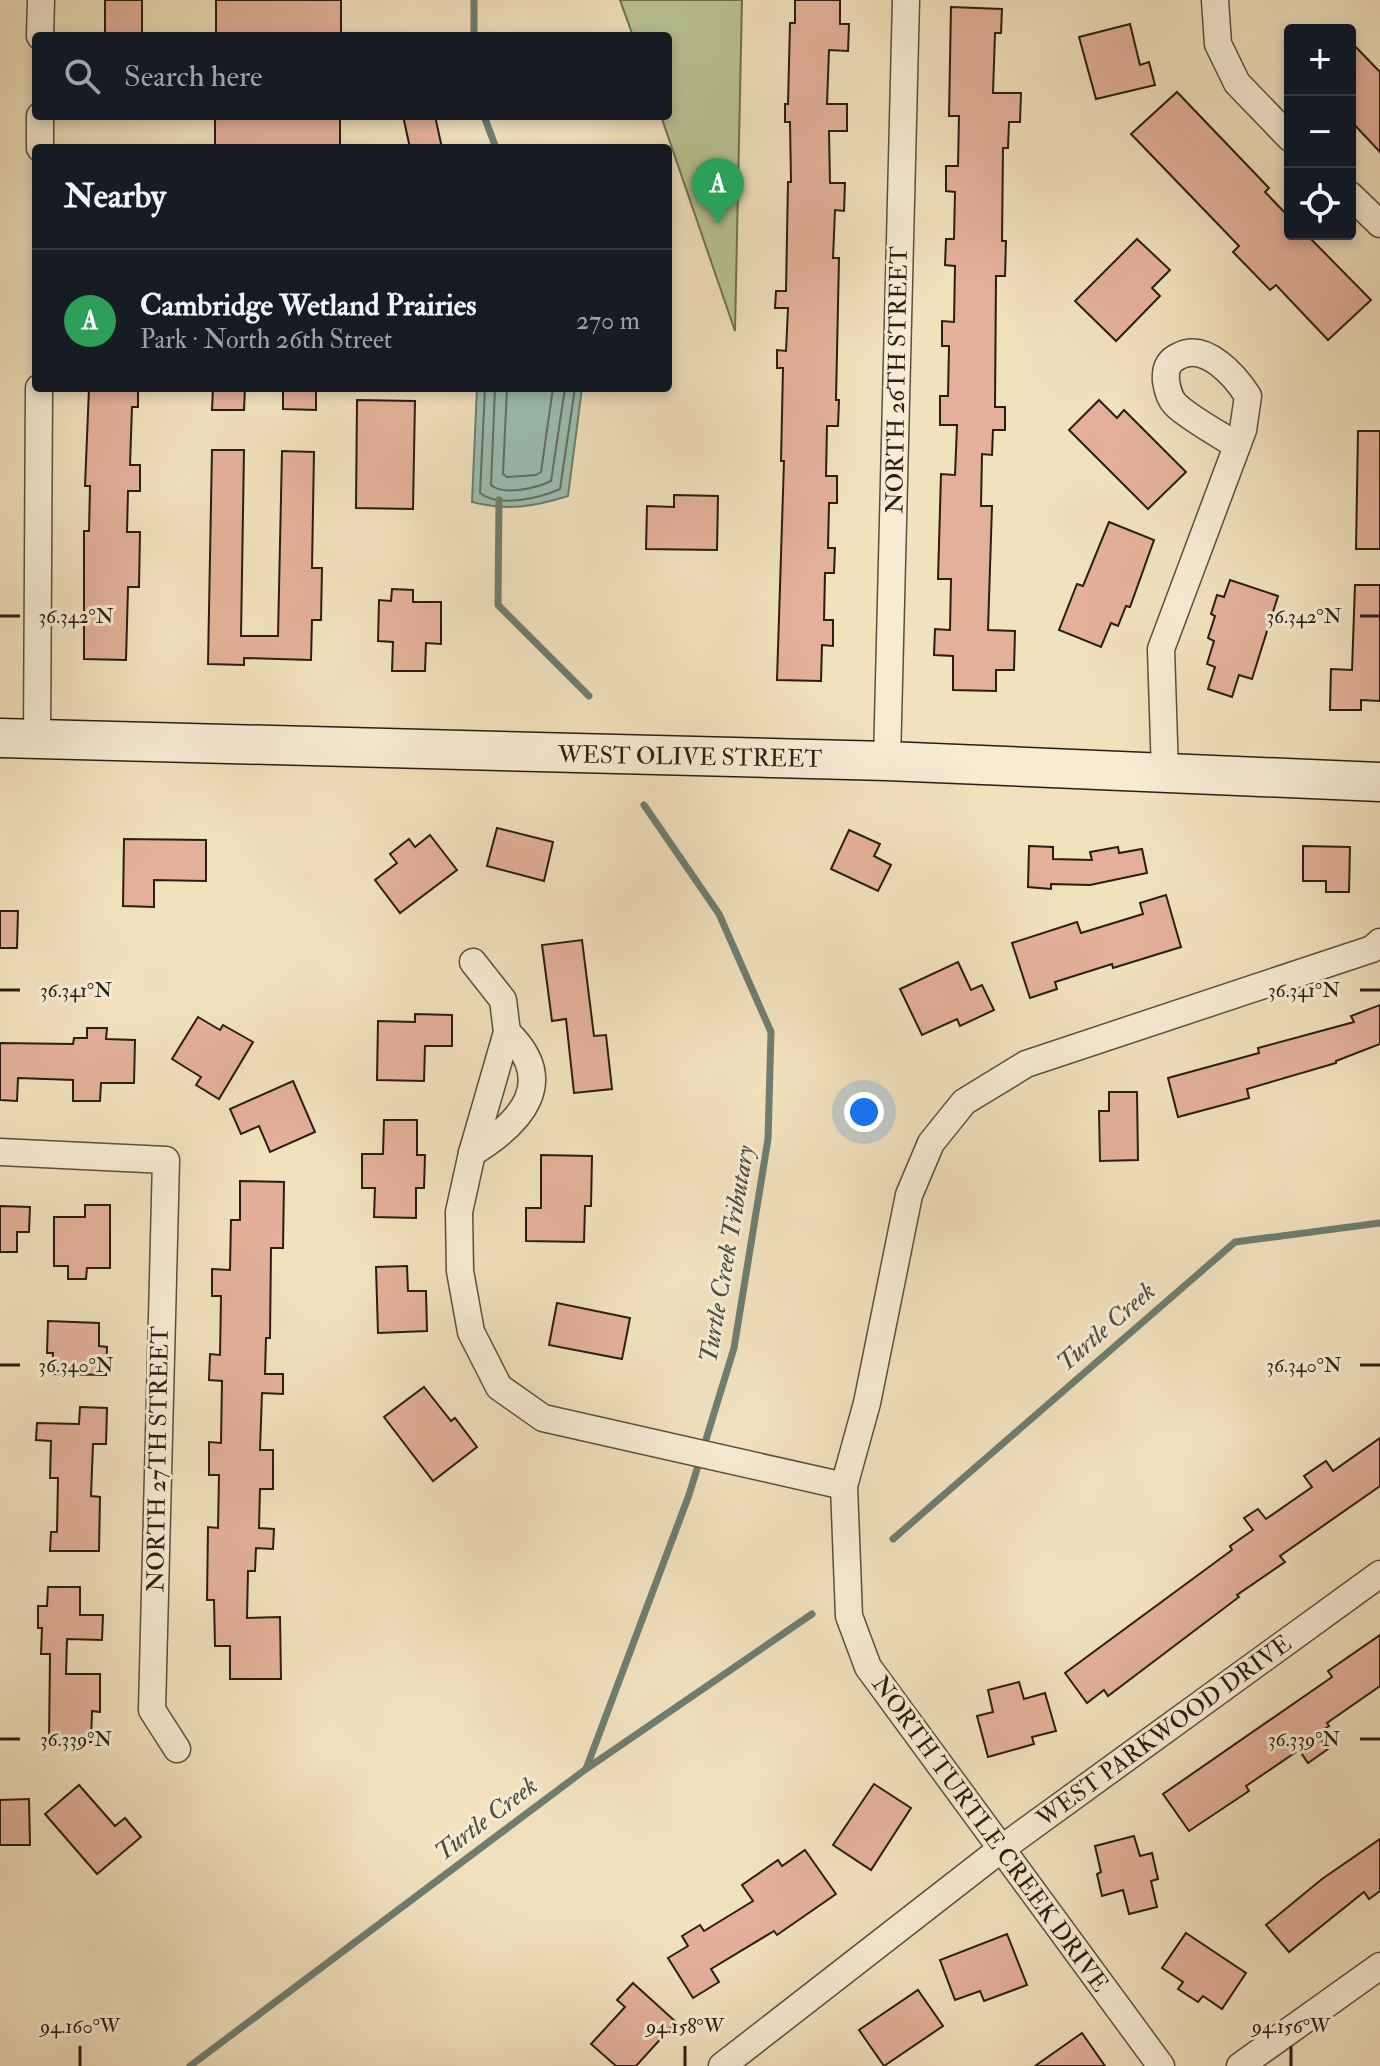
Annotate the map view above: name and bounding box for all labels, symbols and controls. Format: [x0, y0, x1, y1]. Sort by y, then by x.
map controls [1284, 24, 1356, 240]
button: + [1284, 24, 1356, 96]
search box [32, 32, 672, 120]
icon: search [60, 54, 104, 98]
text: Search here [124, 58, 263, 95]
button: − [1284, 96, 1356, 168]
pin: A [692, 158, 744, 224]
button: locate [1284, 168, 1356, 240]
text: Nearby [64, 175, 166, 218]
street label: NORTH 26TH STREET [879, 246, 915, 514]
text: Cambridge Wetland Prairies [140, 287, 477, 324]
text: A [82, 305, 98, 337]
text: 270 m [576, 305, 640, 337]
text: Park · North 26th Street [140, 324, 392, 356]
text: 36.342°N [38, 604, 114, 629]
text: 36.342°N [1266, 604, 1342, 629]
street label: WEST OLIVE STREET [557, 739, 823, 775]
text: 36.341°N [40, 978, 112, 1003]
text: 36.341°N [1268, 978, 1340, 1003]
your location [844, 1092, 884, 1132]
water label: Turtle Creek Tributary [692, 1143, 762, 1365]
water label: Turtle Creek [1050, 1275, 1162, 1379]
street label: NORTH 27TH STREET [140, 1326, 176, 1592]
text: 36.340°N [38, 1353, 114, 1378]
text: 36.340°N [1266, 1353, 1342, 1378]
street label: WEST PARKWOOD DRIVE [1030, 1628, 1298, 1835]
street label: NORTH TURTLE CREEK DRIVE [865, 1670, 1115, 1998]
text: 36.339°N [40, 1727, 112, 1752]
text: 36.339°N [1268, 1727, 1340, 1752]
water label: Turtle Creek [428, 1770, 544, 1868]
text: 94.160°W [38, 2014, 121, 2039]
text: 94.158°W [644, 2014, 725, 2039]
text: 94.156°W [1250, 2014, 1331, 2039]

